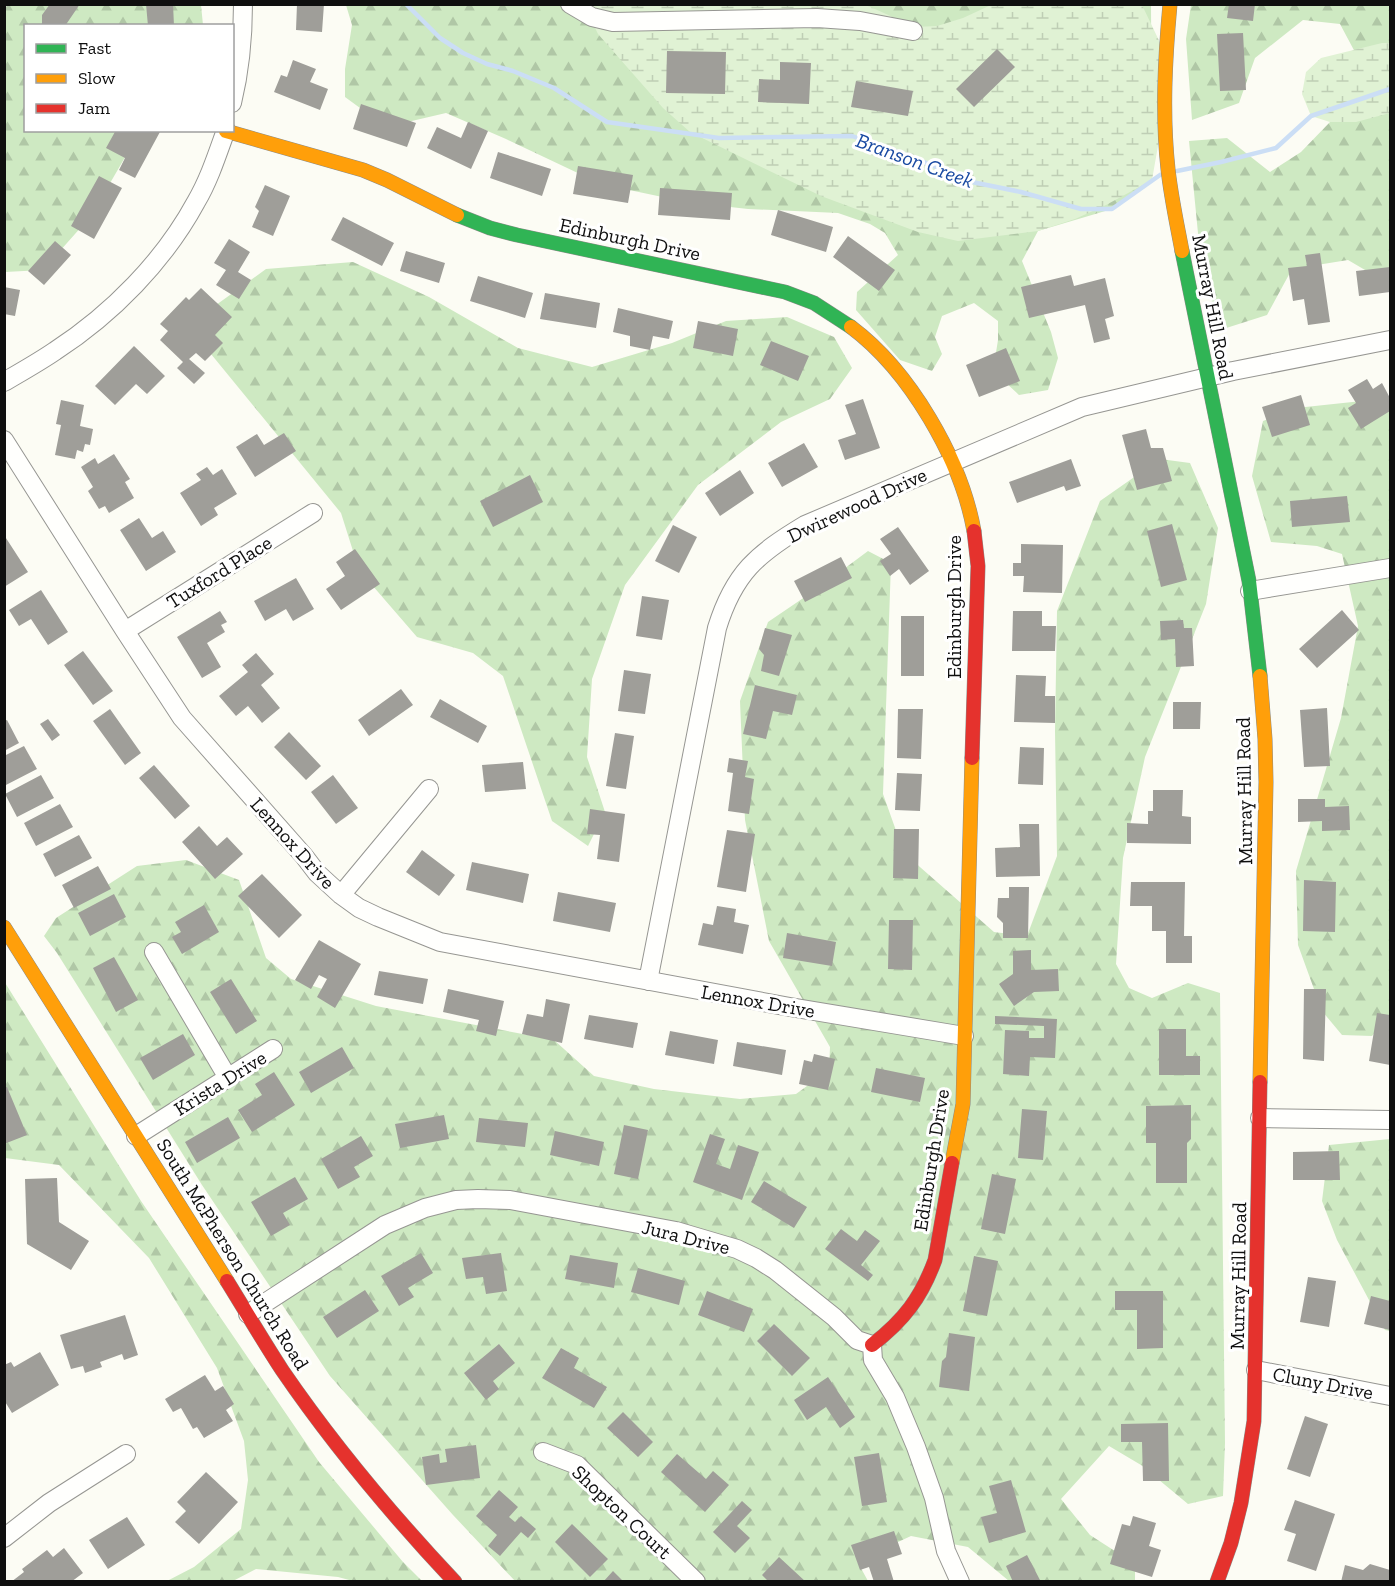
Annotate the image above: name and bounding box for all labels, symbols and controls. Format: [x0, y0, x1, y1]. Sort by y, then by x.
legend [24, 24, 234, 132]
text: Fast [78, 37, 111, 59]
text: Slow [78, 67, 115, 89]
text: Jam [78, 97, 110, 119]
water label: Branson Creek [853, 127, 977, 193]
street label: Edinburgh Drive [557, 212, 703, 266]
street label: Murray Hill Road [1187, 232, 1239, 382]
street label: Dwirewood Drive [784, 462, 930, 548]
street label: Tuxford Place [162, 530, 276, 614]
street label: Edinburgh Drive [942, 535, 966, 679]
street label: Murray Hill Road [1231, 717, 1257, 865]
street label: Lennox Drive [246, 792, 340, 894]
street label: Lennox Drive [699, 979, 817, 1023]
street label: Krista Drive [169, 1045, 271, 1121]
street label: Edinburgh Drive [908, 1087, 954, 1233]
street label: South McPherson Church Road [152, 1134, 314, 1374]
street label: Murray Hill Road [1225, 1202, 1251, 1350]
street label: Jura Drive [640, 1215, 732, 1259]
street label: Cluny Drive [1271, 1362, 1375, 1404]
street label: Shopton Court [567, 1460, 677, 1564]

